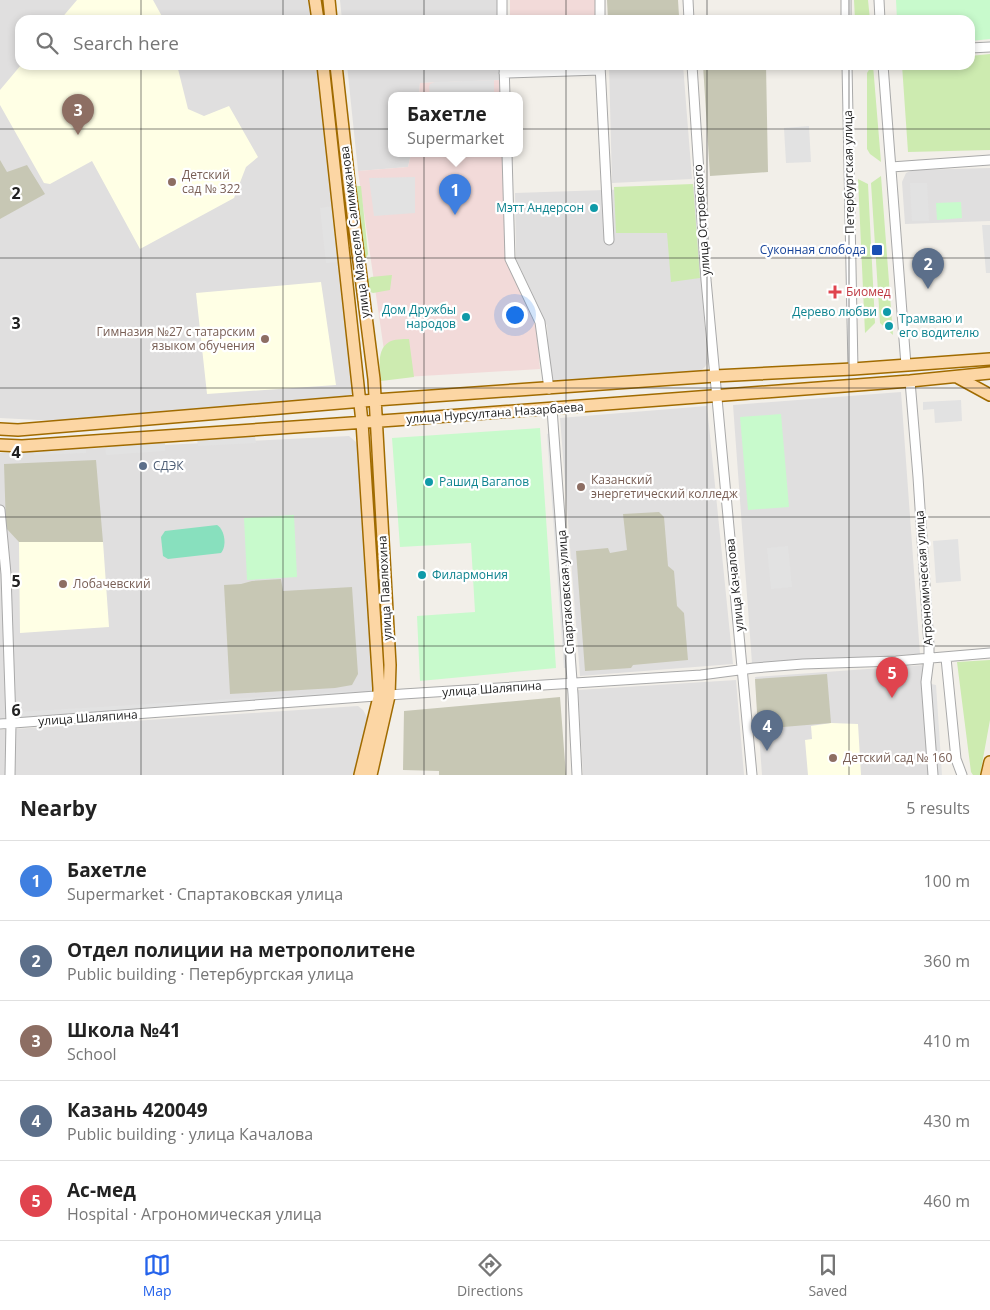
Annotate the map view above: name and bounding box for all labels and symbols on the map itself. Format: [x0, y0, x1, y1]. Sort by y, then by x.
pin: 3 [62, 94, 94, 135]
street label: Петербургская улица [839, 110, 858, 234]
street label: улица Марселя Салимжанова [336, 145, 373, 319]
street label: улица Островского [689, 164, 714, 276]
place label: Детский сад № 322 [182, 166, 240, 197]
pin: 1 [439, 174, 471, 215]
marker: Детский сад № 322 [166, 176, 178, 188]
text: 2 [11, 182, 21, 204]
place label: Мэтт Андерсон [496, 199, 584, 216]
marker: Мэтт Андерсон [588, 202, 600, 214]
place label: Суконная слобода [760, 241, 866, 258]
marker: Суконная слобода [870, 243, 884, 257]
pin: 2 [912, 248, 944, 289]
place label: Биомед [846, 283, 891, 300]
marker: Биомед [828, 285, 842, 299]
place label: Дом Дружбы народов [382, 301, 456, 332]
your location [502, 302, 528, 328]
place label: Дерево любви [792, 303, 877, 320]
marker: Дерево любви [881, 306, 893, 318]
place label: Трамваю и его водителю [899, 310, 979, 341]
marker: Дом Дружбы народов [460, 311, 472, 323]
text: 3 [11, 312, 21, 334]
marker: Трамваю и его водителю [883, 320, 895, 332]
place label: Гимназия №27 с татарским языком обучения [97, 323, 255, 354]
marker: Гимназия №27 с татарским языком обучения [259, 333, 271, 345]
street label: улица Нурсултана Назарбаева [406, 398, 584, 427]
text: 4 [11, 441, 21, 463]
place label: СДЭК [153, 457, 184, 474]
marker: СДЭК [137, 460, 149, 472]
place label: Казанский энергетический колледж [591, 471, 738, 502]
place label: Рашид Вагапов [439, 473, 529, 490]
marker: Рашид Вагапов [423, 476, 435, 488]
marker: Казанский энергетический колледж [575, 481, 587, 493]
street label: Агрономическая улица [910, 510, 937, 646]
street label: Спартаковская улица [553, 529, 578, 655]
street label: улица Павлюхина [373, 535, 396, 641]
street label: улица Качалова [721, 538, 748, 632]
place label: Филармония [432, 566, 508, 583]
marker: Филармония [416, 569, 428, 581]
text: 5 [11, 570, 21, 592]
place label: Лобачевский [73, 575, 151, 592]
marker: Лобачевский [57, 578, 69, 590]
pin: 5 [876, 657, 908, 698]
street label: улица Шаляпина [442, 677, 542, 700]
text: 6 [11, 699, 21, 721]
street label: улица Шаляпина [38, 706, 138, 729]
pin: 4 [751, 710, 783, 751]
place label: Детский сад № 160 [843, 749, 952, 766]
marker: Детский сад № 160 [827, 752, 839, 764]

